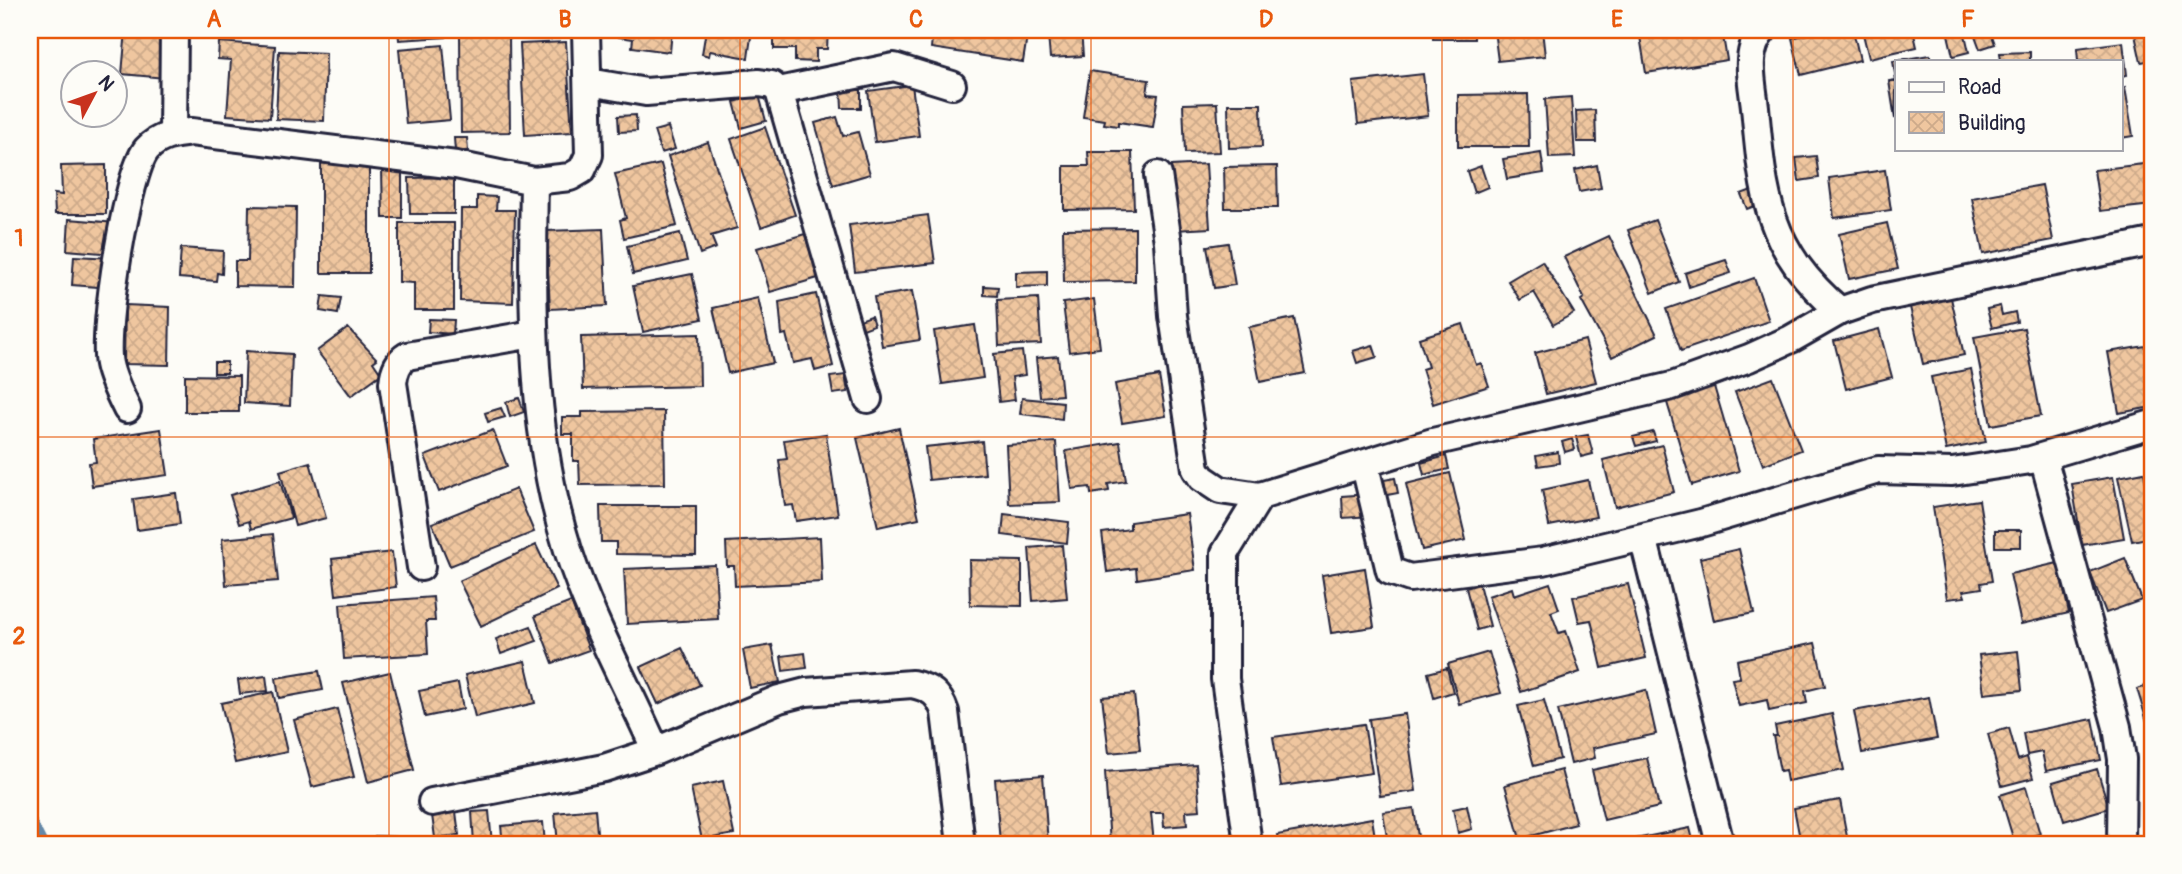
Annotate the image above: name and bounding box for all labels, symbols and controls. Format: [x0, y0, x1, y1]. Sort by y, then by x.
text: A [207, 5, 222, 34]
text: B [558, 5, 572, 34]
text: C [909, 5, 923, 34]
text: D [1259, 5, 1273, 34]
text: E [1611, 5, 1623, 34]
text: F [1961, 5, 1975, 34]
north arrow [60, 60, 130, 130]
legend [1895, 60, 2122, 150]
text: N [93, 71, 119, 96]
text: Road [1958, 74, 2002, 101]
text: Building [1958, 110, 2025, 137]
text: 1 [15, 224, 24, 253]
text: 2 [13, 622, 26, 651]

